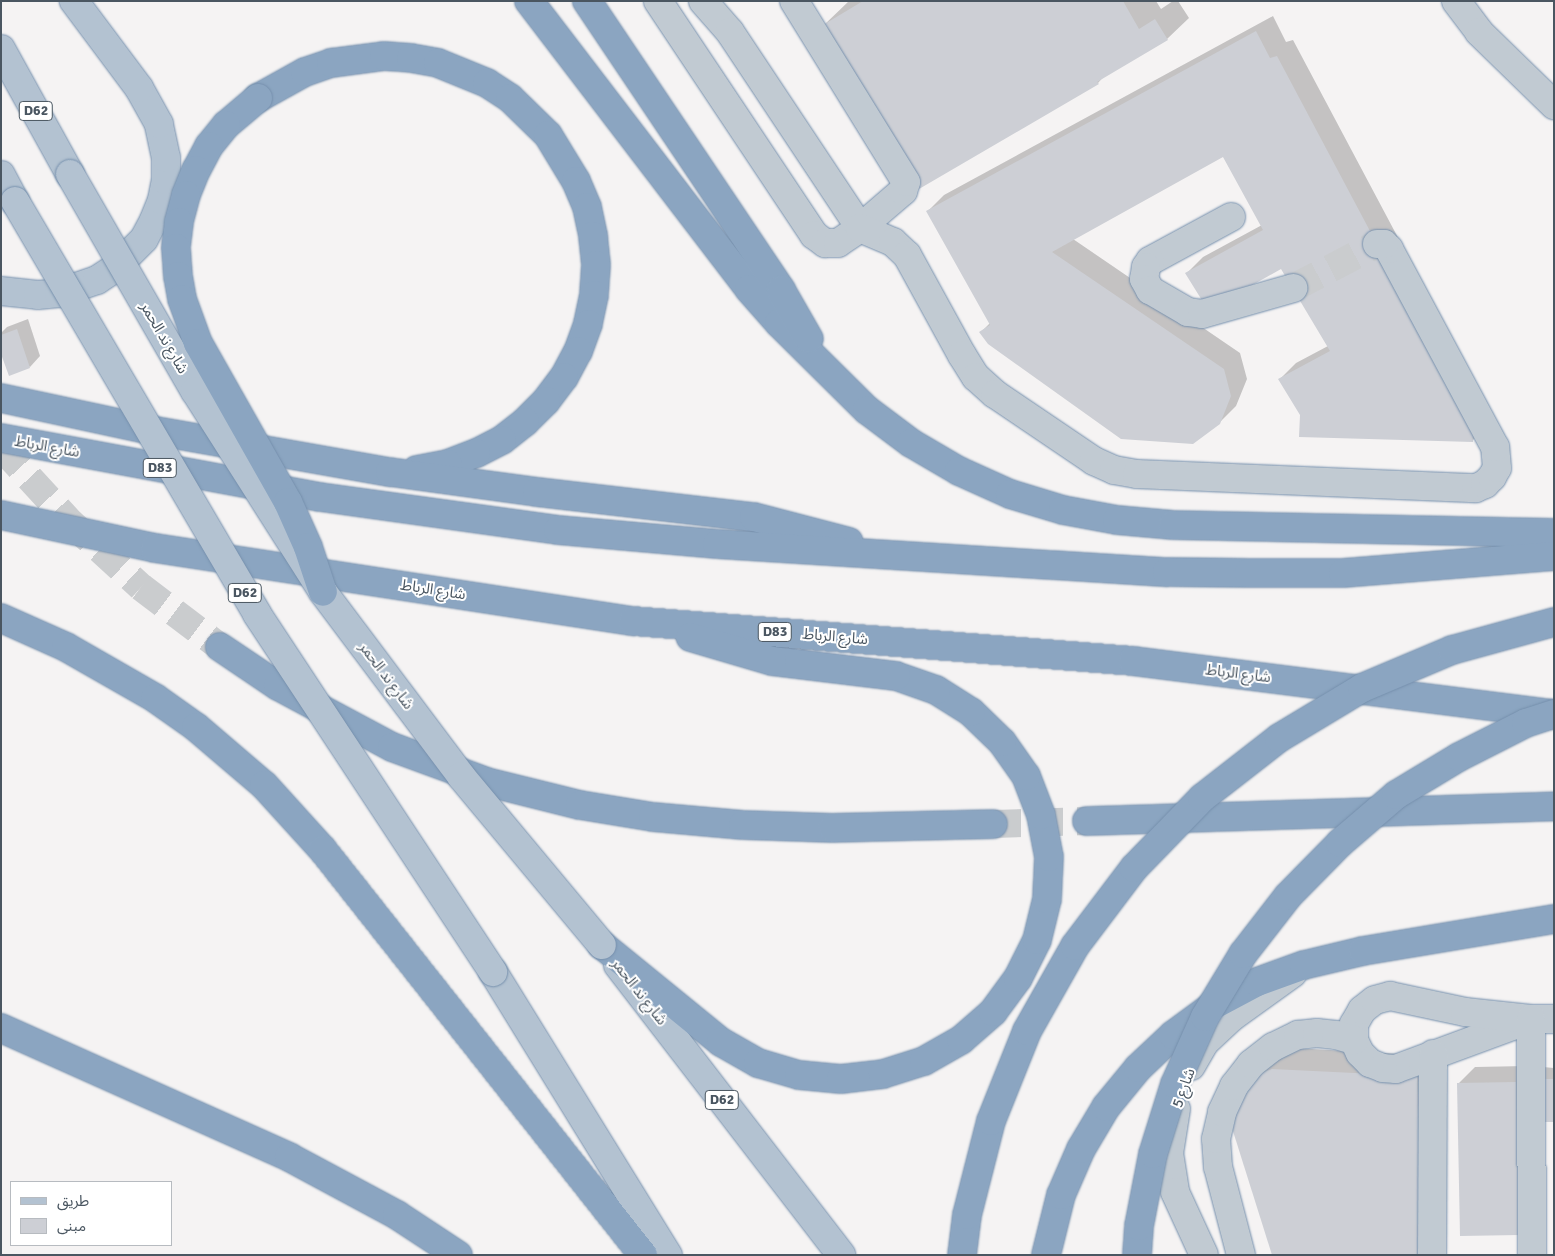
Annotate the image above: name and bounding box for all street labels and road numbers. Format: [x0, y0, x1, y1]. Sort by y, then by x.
road number: D62 [18, 100, 54, 122]
street label: شارع ند الحمر [136, 299, 192, 377]
street label: شارع الرباط [13, 432, 81, 462]
road number: D83 [142, 456, 178, 479]
street label: شارع الرباط [399, 576, 467, 604]
road number: D62 [228, 582, 262, 604]
road number: D83 [758, 620, 792, 644]
street label: شارع الرباط [801, 625, 869, 649]
street label: شارع ند الحمر [355, 639, 417, 713]
street label: شارع الرباط [1204, 661, 1272, 687]
street label: شارع ند الحمر [607, 955, 671, 1029]
street label: شارع 5 [1169, 1066, 1199, 1110]
road number: D62 [704, 1088, 740, 1112]

